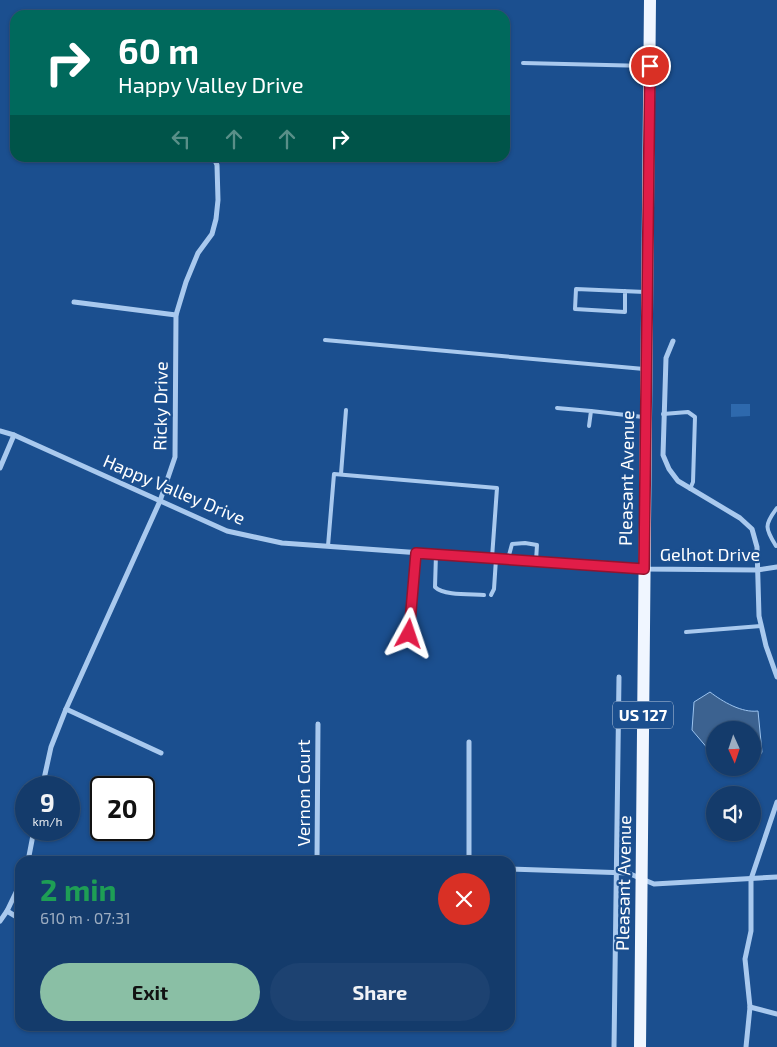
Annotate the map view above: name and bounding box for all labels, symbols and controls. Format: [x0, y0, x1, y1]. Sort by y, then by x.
text: 60 m [118, 29, 199, 71]
icon: right [35, 30, 100, 95]
pin [629, 45, 671, 87]
icon: arrive [636, 52, 664, 80]
text: Happy Valley Drive [118, 71, 304, 97]
icon: left [167, 125, 195, 153]
icon: ahead [220, 125, 248, 153]
icon: ahead [273, 125, 301, 153]
icon: right [326, 125, 354, 153]
street label: Ricky Drive [148, 361, 172, 451]
street label: Pleasant Avenue [614, 410, 638, 546]
street label: Happy Valley Drive [100, 449, 249, 529]
street label: Gelhot Drive [660, 543, 760, 565]
position arrow [382, 607, 434, 659]
road number: US 127 [613, 702, 673, 728]
north arrow [706, 721, 761, 776]
map controls [706, 721, 761, 841]
street label: Vernon Court [292, 739, 314, 847]
speed limit sign: 20 [90, 776, 155, 841]
button: sound [706, 786, 761, 841]
text: 9 [40, 787, 55, 817]
text: km/h [33, 814, 62, 828]
street label: Pleasant Avenue [611, 815, 635, 951]
text: 2 min [40, 871, 117, 907]
button: close [438, 873, 490, 925]
text: 610 m · 07:31 [40, 908, 131, 927]
button: Exit [40, 963, 260, 1021]
button: Share [270, 963, 490, 1021]

